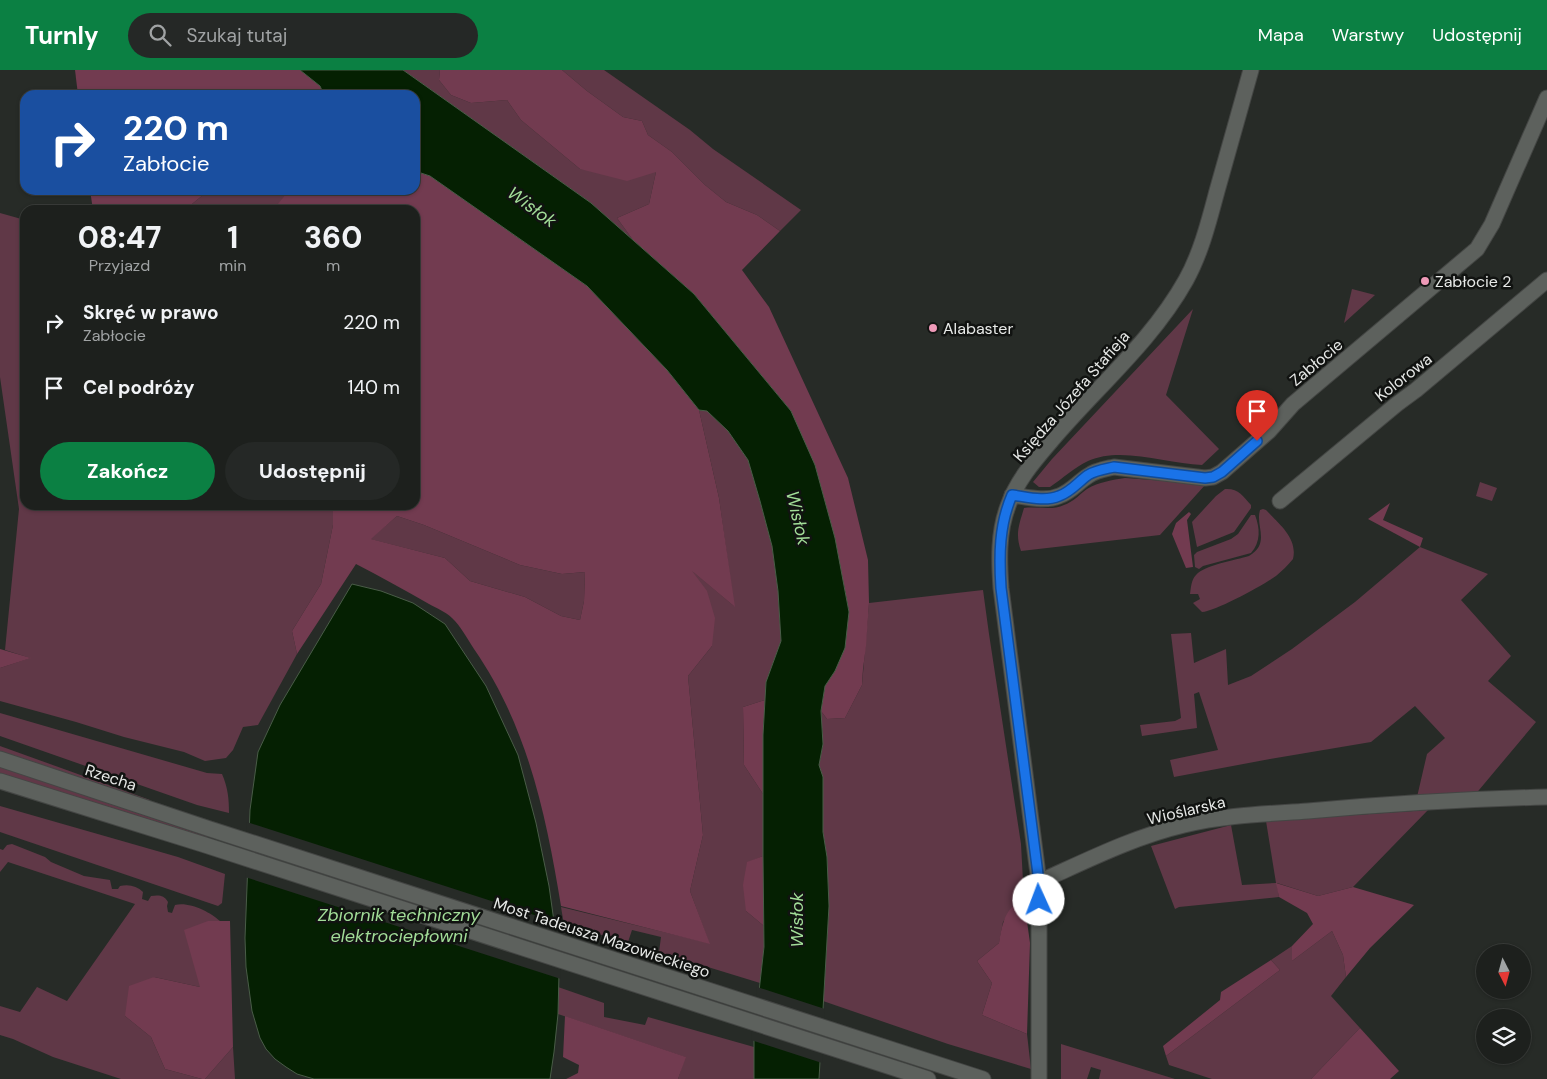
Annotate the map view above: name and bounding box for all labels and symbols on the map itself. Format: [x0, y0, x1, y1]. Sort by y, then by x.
water label: Wisłok [503, 181, 562, 233]
place label: Zabłocie 2 [1435, 271, 1511, 292]
marker: Zabłocie 2 [1419, 275, 1431, 287]
place label: Alabaster [943, 318, 1013, 339]
marker: Alabaster [927, 322, 939, 334]
street label: Księdza Józefa Stafieja [1009, 326, 1134, 466]
street label: Zabłocie [1285, 334, 1347, 391]
street label: Kolorowa [1371, 349, 1436, 406]
pin [1236, 390, 1278, 441]
water label: Wisłok [780, 488, 816, 548]
street label: Rzecha [82, 759, 139, 796]
street label: Wioślarska [1145, 791, 1227, 830]
position arrow [1012, 873, 1064, 925]
water label: Wisłok [785, 892, 809, 948]
street label: Most Tadeusza Mazowieckiego [491, 893, 713, 982]
water label: Zbiornik techniczny elektrociepłowni [318, 903, 481, 948]
north arrow [1476, 944, 1531, 999]

